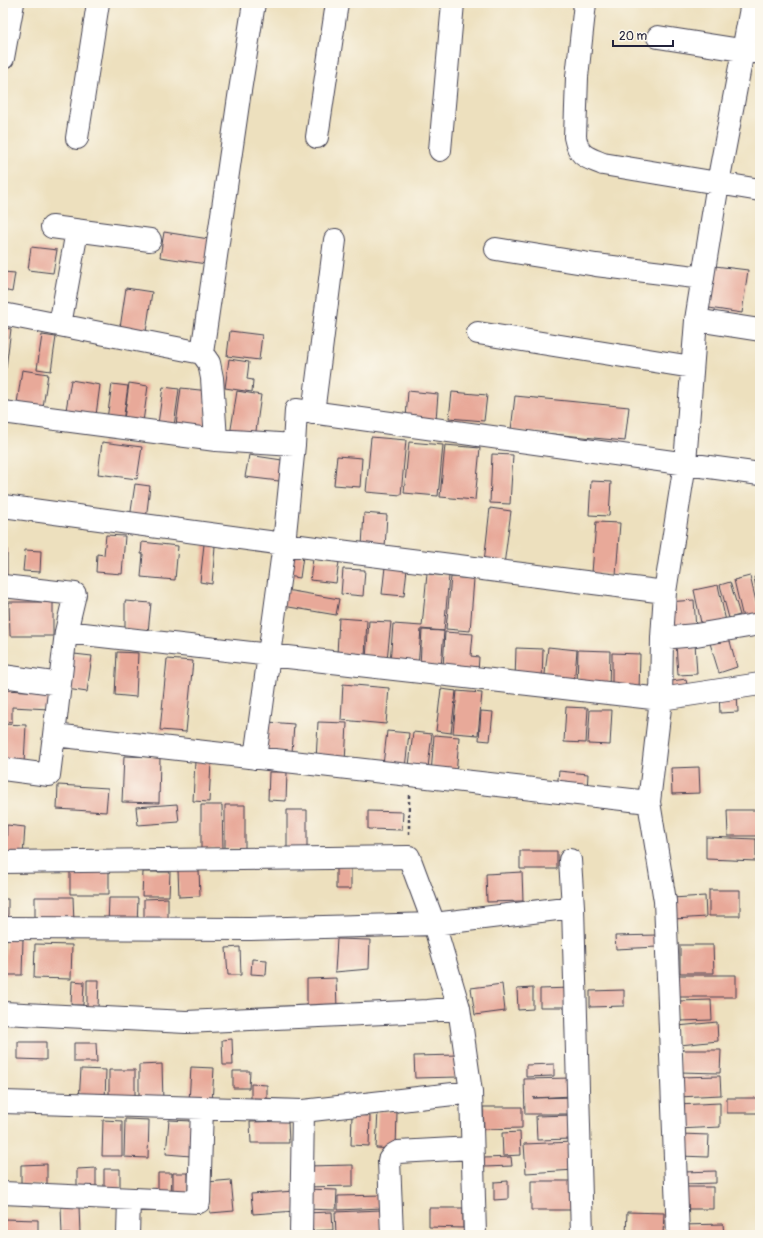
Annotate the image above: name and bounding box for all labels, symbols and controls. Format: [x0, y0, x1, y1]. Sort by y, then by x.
scale bar [613, 22, 673, 48]
text: 20 m [619, 29, 648, 44]

